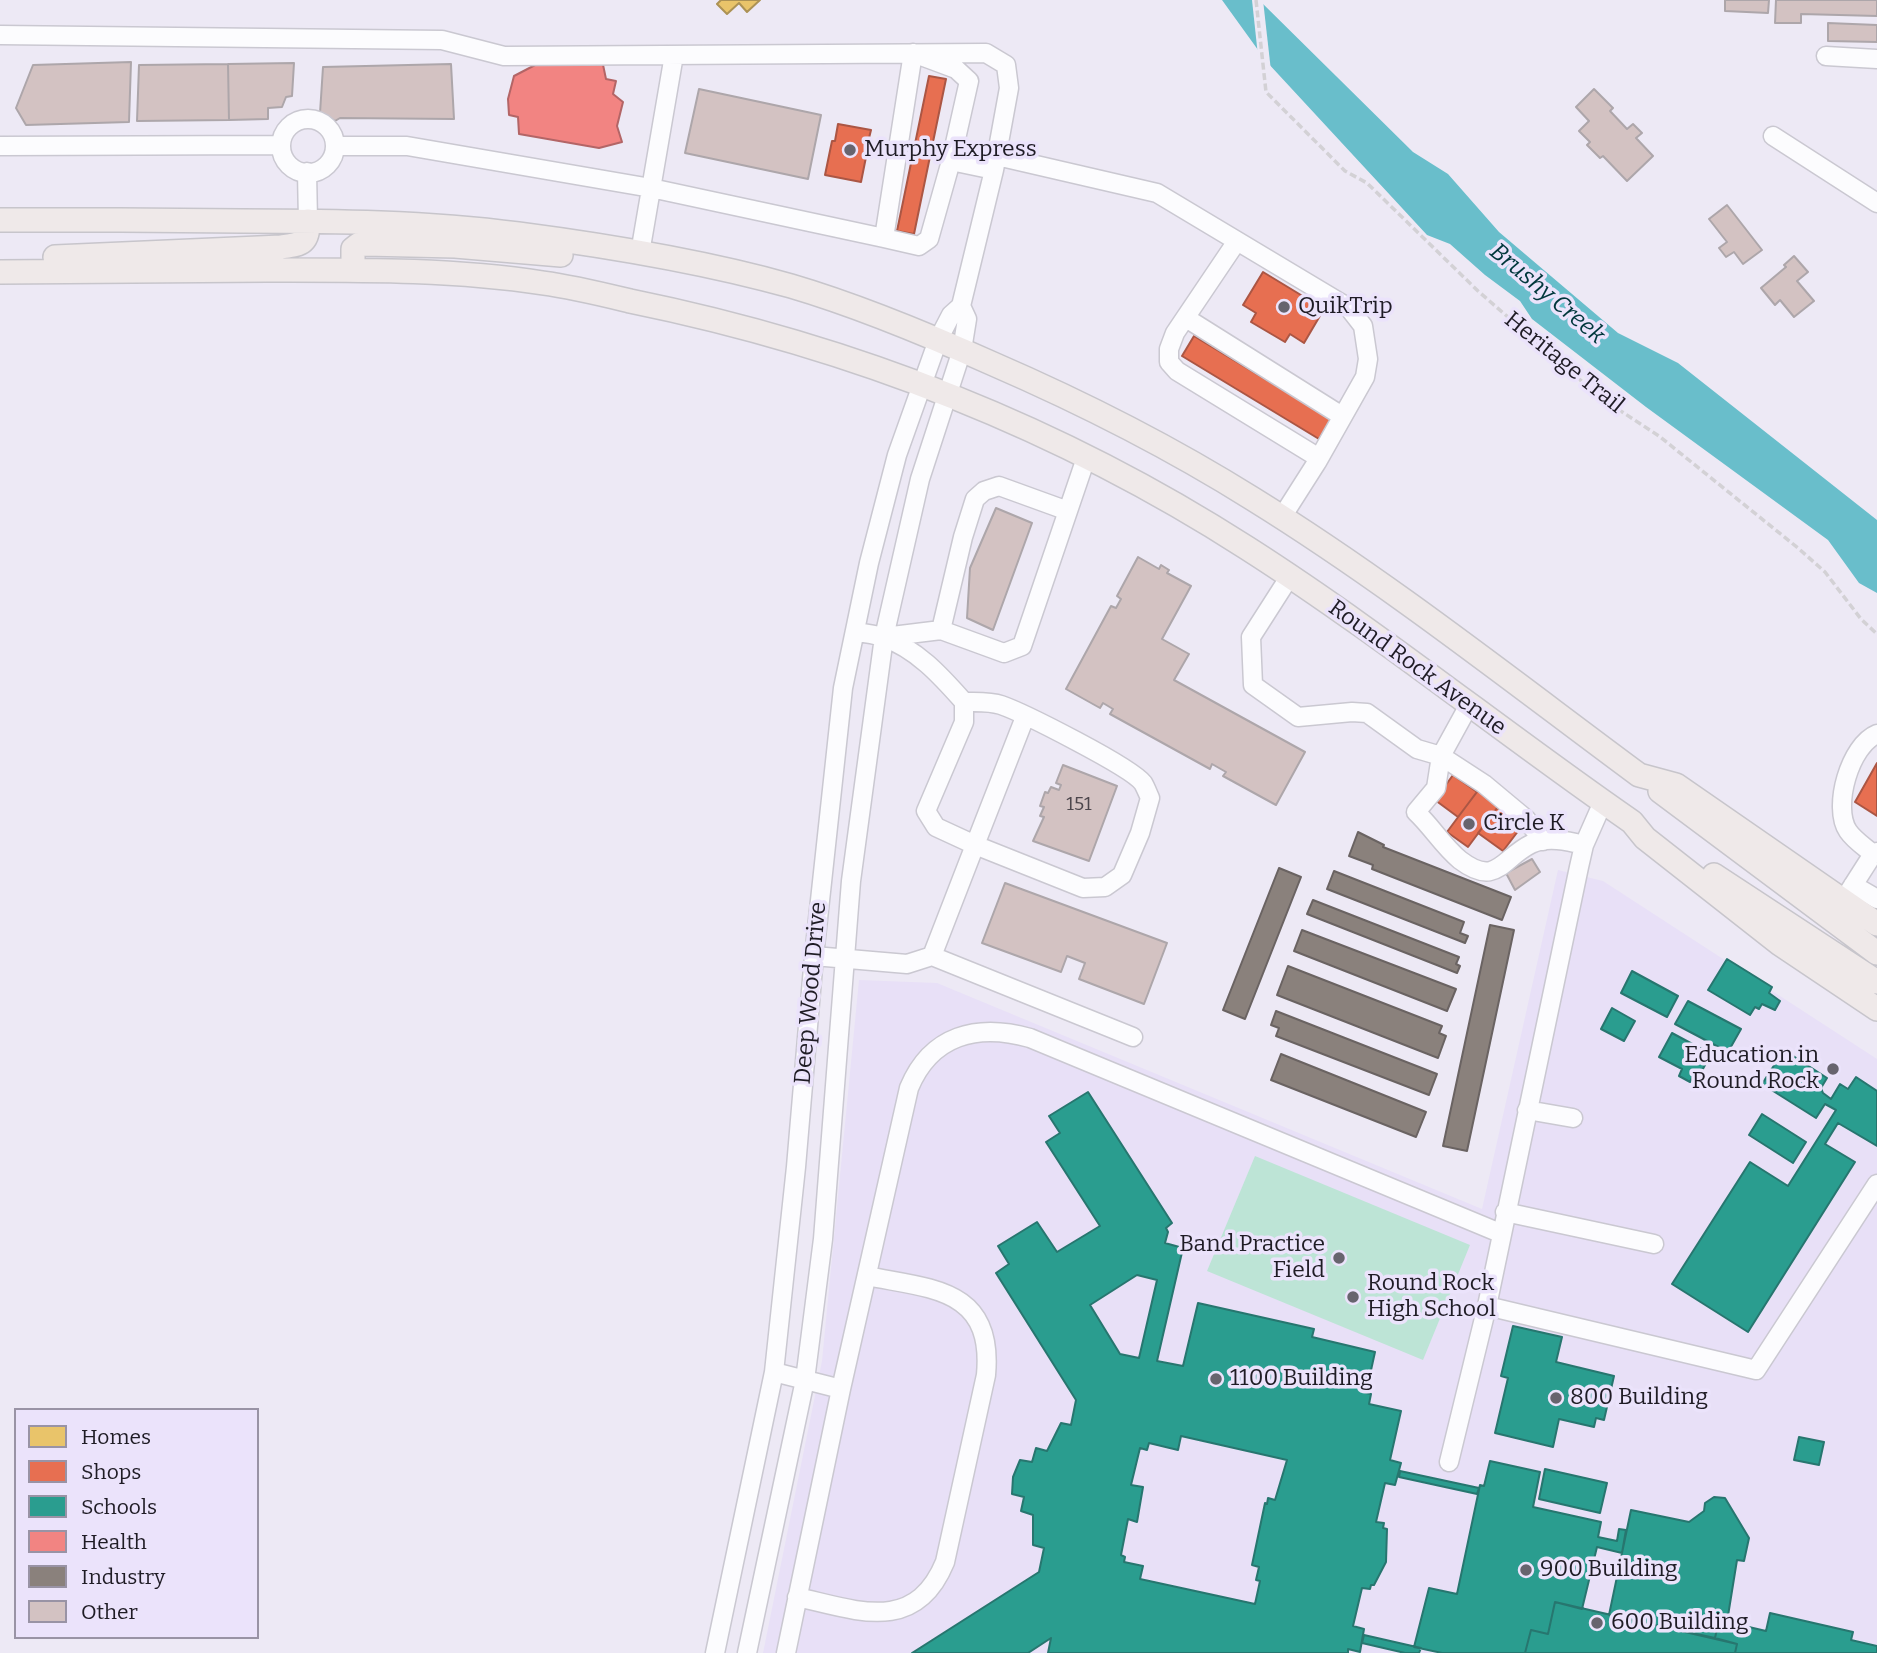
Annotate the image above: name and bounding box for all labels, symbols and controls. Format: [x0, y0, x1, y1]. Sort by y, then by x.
place label: Murphy Express [864, 136, 1037, 164]
marker: Murphy Express [842, 142, 858, 158]
water label: Brushy Creek [1484, 238, 1610, 350]
place label: QuikTrip [1298, 293, 1393, 321]
marker: QuikTrip [1276, 299, 1292, 315]
street label: Heritage Trail [1499, 306, 1629, 420]
street label: Round Rock Avenue [1323, 594, 1511, 742]
house number: 151 [1066, 794, 1092, 816]
place label: Circle K [1483, 810, 1565, 838]
marker: Circle K [1461, 816, 1477, 832]
street label: Deep Wood Drive [789, 901, 833, 1085]
place label: Education in Round Rock [1684, 1042, 1819, 1096]
marker: Education in Round Rock [1825, 1061, 1841, 1077]
place label: Band Practice Field [1179, 1231, 1325, 1285]
marker: Band Practice Field [1331, 1250, 1347, 1266]
place label: Round Rock High School [1367, 1270, 1496, 1324]
marker: Round Rock High School [1345, 1289, 1361, 1305]
place label: 1100 Building [1230, 1365, 1373, 1393]
marker: 1100 Building [1208, 1371, 1224, 1387]
place label: 800 Building [1570, 1384, 1708, 1412]
marker: 800 Building [1548, 1390, 1564, 1406]
legend [14, 1408, 259, 1639]
text: Homes [81, 1424, 151, 1450]
text: Shops [81, 1459, 141, 1485]
text: Schools [81, 1494, 157, 1520]
text: Health [81, 1529, 147, 1555]
place label: 900 Building [1540, 1556, 1678, 1584]
marker: 900 Building [1518, 1562, 1534, 1578]
text: Industry [81, 1564, 165, 1590]
text: Other [81, 1599, 138, 1625]
place label: 600 Building [1611, 1609, 1749, 1637]
marker: 600 Building [1589, 1615, 1605, 1631]

